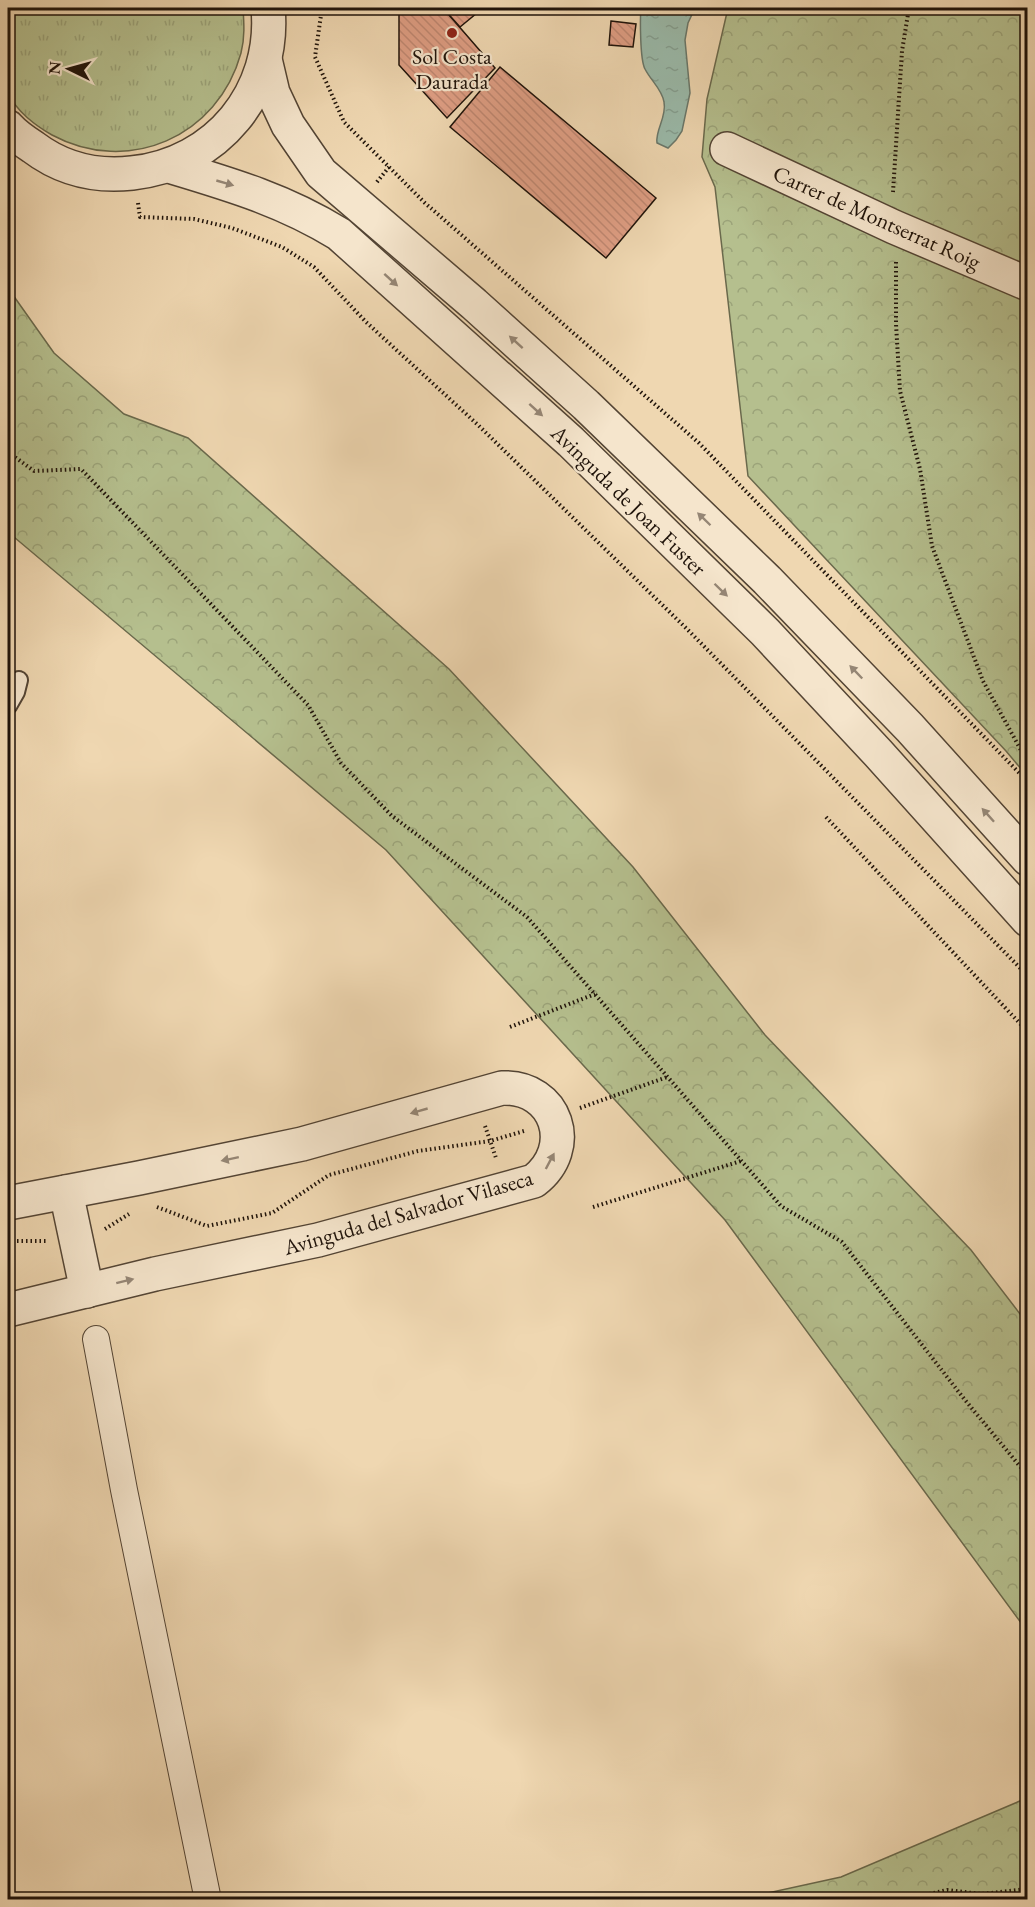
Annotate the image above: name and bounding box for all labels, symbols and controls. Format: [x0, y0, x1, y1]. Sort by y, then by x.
marker: Sol Costa Daurada [445, 26, 459, 40]
north arrow [39, 39, 99, 99]
place label: Sol Costa Daurada [412, 42, 492, 96]
text: N [44, 60, 66, 75]
street label: Carrer de Montserrat Roig [768, 159, 986, 276]
one-way arrow [216, 178, 234, 188]
one-way arrow [383, 273, 398, 287]
one-way arrow [509, 336, 524, 349]
one-way arrow [528, 403, 543, 417]
street label: Avinguda de Joan Fuster [544, 418, 713, 583]
one-way arrow [696, 512, 711, 526]
one-way arrow [714, 582, 728, 596]
one-way arrow [849, 665, 863, 680]
one-way arrow [981, 808, 995, 823]
one-way arrow [410, 1107, 428, 1116]
one-way arrow [545, 1152, 555, 1170]
one-way arrow [221, 1155, 240, 1164]
street label: Avinguda del Salvador Vilaseca [279, 1163, 536, 1262]
one-way arrow [116, 1276, 135, 1286]

